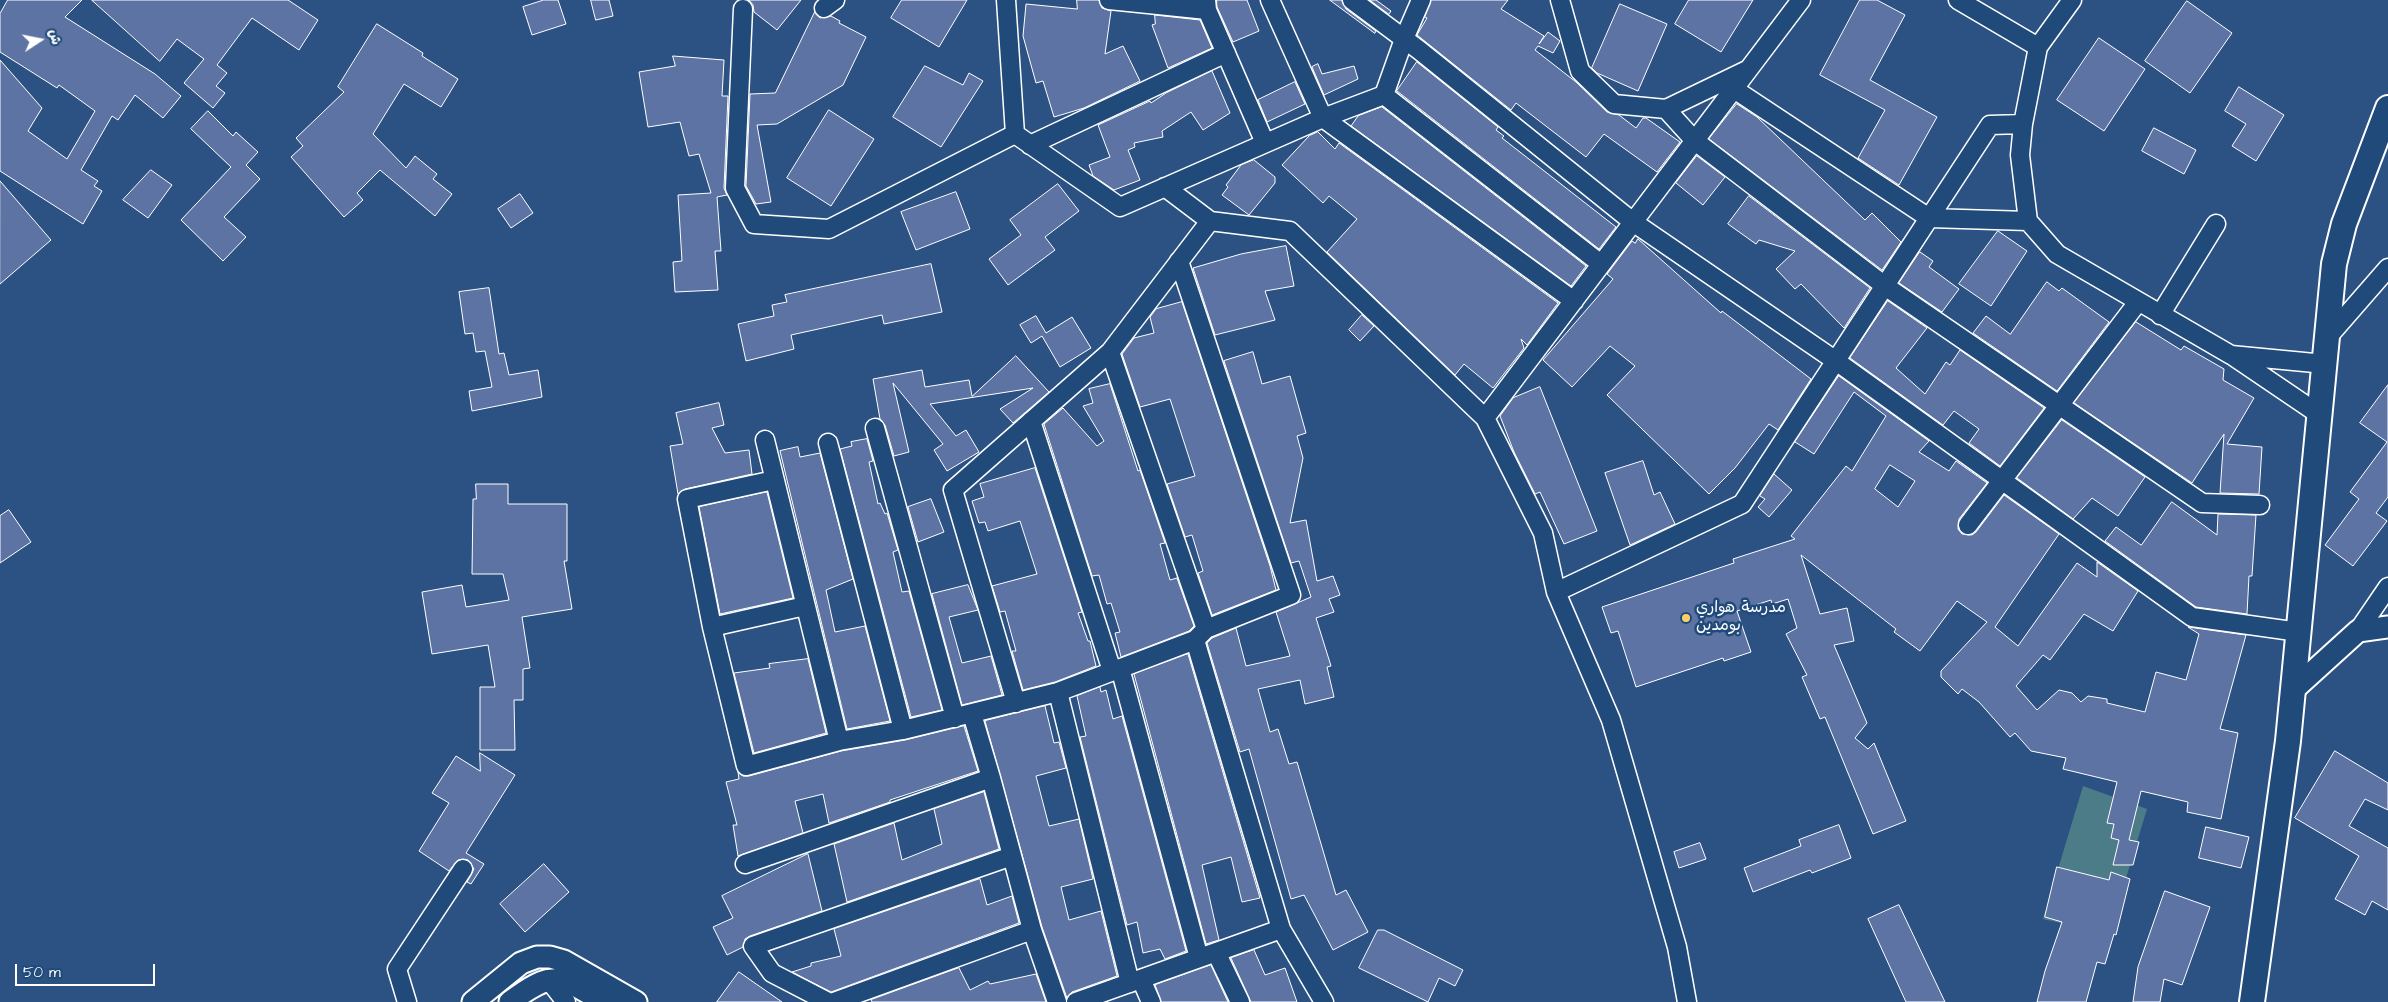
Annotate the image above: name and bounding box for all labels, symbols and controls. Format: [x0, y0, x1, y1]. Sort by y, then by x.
north arrow [15, 15, 65, 65]
text: ش [43, 28, 66, 47]
place label: مدرسة هواري بومدين [1696, 599, 1786, 637]
marker: مدرسة هواري بومدين [1680, 612, 1692, 624]
scale bar [18, 954, 158, 986]
text: 50 m [23, 962, 61, 983]

